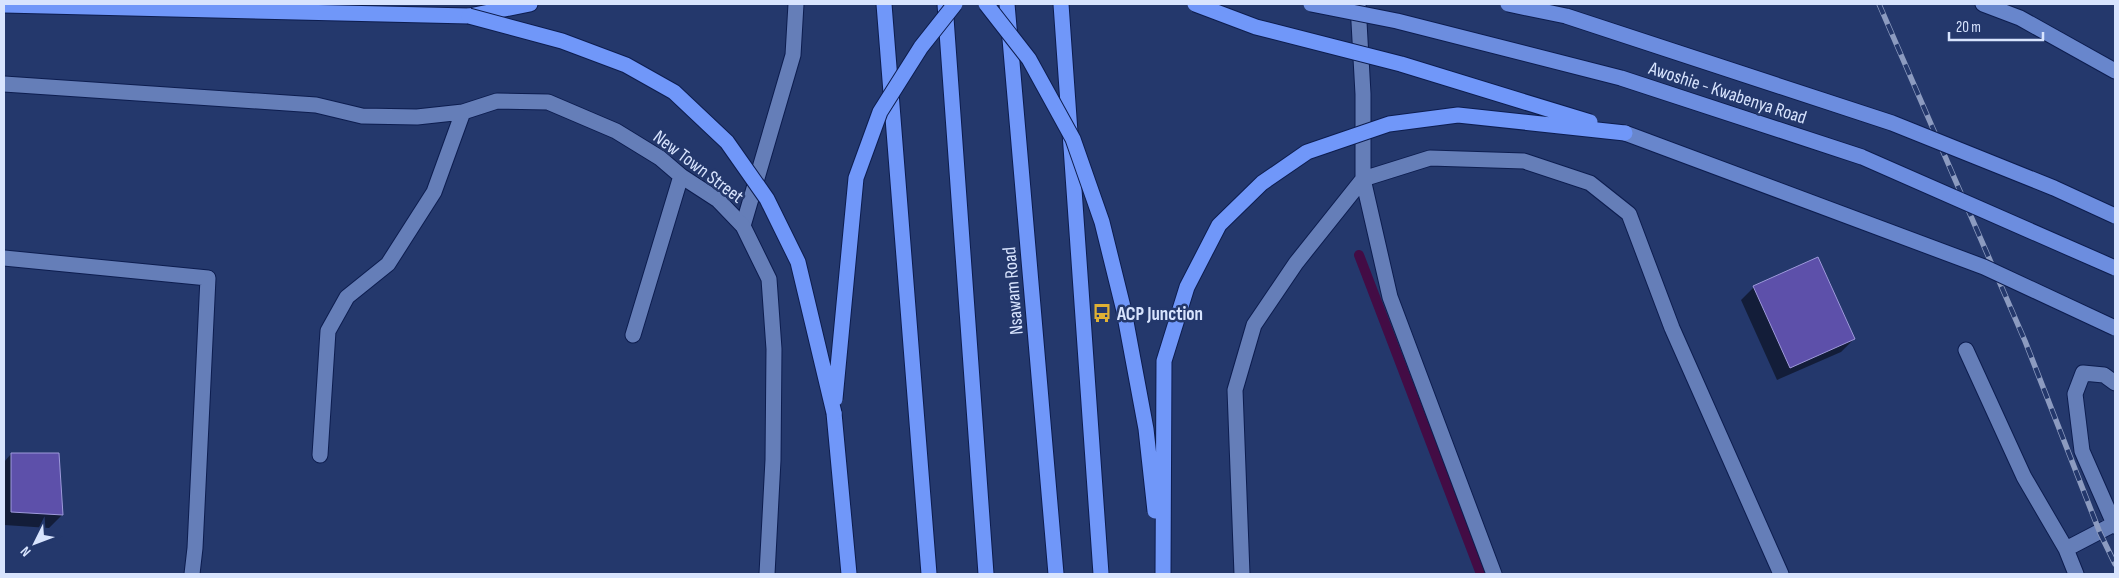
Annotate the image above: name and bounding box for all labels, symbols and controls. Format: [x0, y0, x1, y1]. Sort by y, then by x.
scale bar [1949, 10, 2043, 42]
text: 20 m [1956, 18, 1981, 37]
street label: Awoshie - Kwabenya Road [1645, 57, 1809, 130]
street label: New Town Street [648, 126, 748, 209]
street label: Nsawam Road [998, 246, 1029, 336]
bus stop icon: ACP Junction [1091, 302, 1113, 324]
place label: ACP Junction [1116, 303, 1203, 326]
north arrow [10, 518, 60, 568]
text: N [17, 543, 35, 560]

